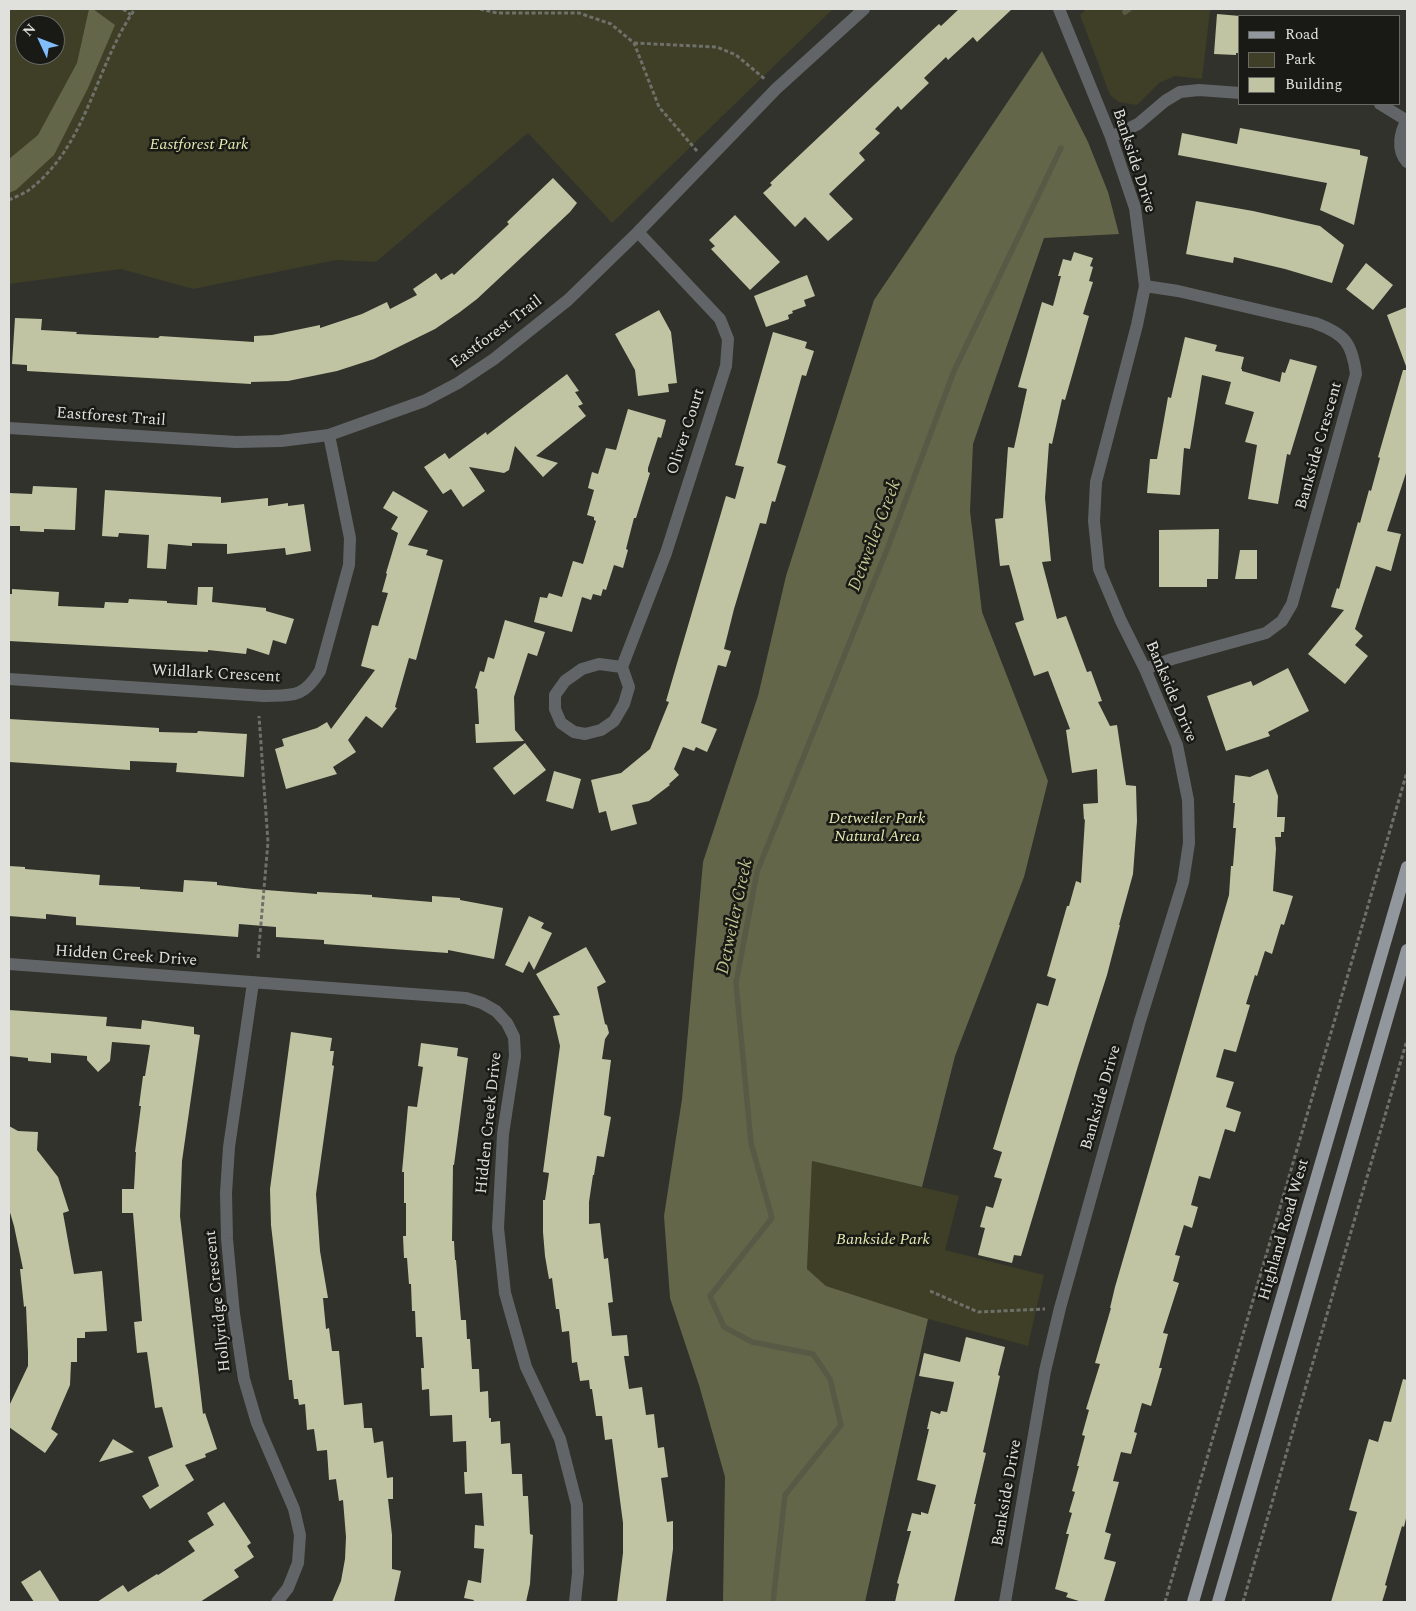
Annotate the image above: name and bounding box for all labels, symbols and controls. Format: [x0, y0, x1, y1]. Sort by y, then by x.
north arrow [15, 15, 65, 65]
legend [1238, 15, 1401, 105]
text: N [18, 19, 41, 41]
text: Road [1285, 23, 1319, 46]
text: Park [1285, 48, 1316, 71]
text: Building [1285, 73, 1342, 96]
street label: Bankside Drive [1107, 107, 1159, 215]
park label: Eastforest Park [150, 136, 248, 156]
street label: Eastforest Trail [447, 292, 547, 374]
street label: Bankside Crescent [1293, 380, 1347, 512]
street label: Oliver Court [664, 386, 710, 478]
street label: Eastforest Trail [56, 405, 166, 431]
water label: Detweiler Creek [845, 477, 907, 595]
street label: Bankside Drive [1140, 639, 1200, 745]
street label: Wildlark Crescent [151, 662, 281, 688]
park label: Detweiler Park Natural Area [828, 810, 926, 848]
water label: Detweiler Creek [713, 857, 759, 977]
street label: Hidden Creek Drive [54, 942, 198, 972]
street label: Bankside Drive [1078, 1043, 1126, 1153]
street label: Hidden Creek Drive [473, 1051, 507, 1195]
street label: Highland Road West [1256, 1157, 1314, 1303]
street label: Hollyridge Crescent [202, 1229, 236, 1373]
park label: Bankside Park [836, 1231, 930, 1251]
street label: Bankside Drive [989, 1438, 1027, 1548]

